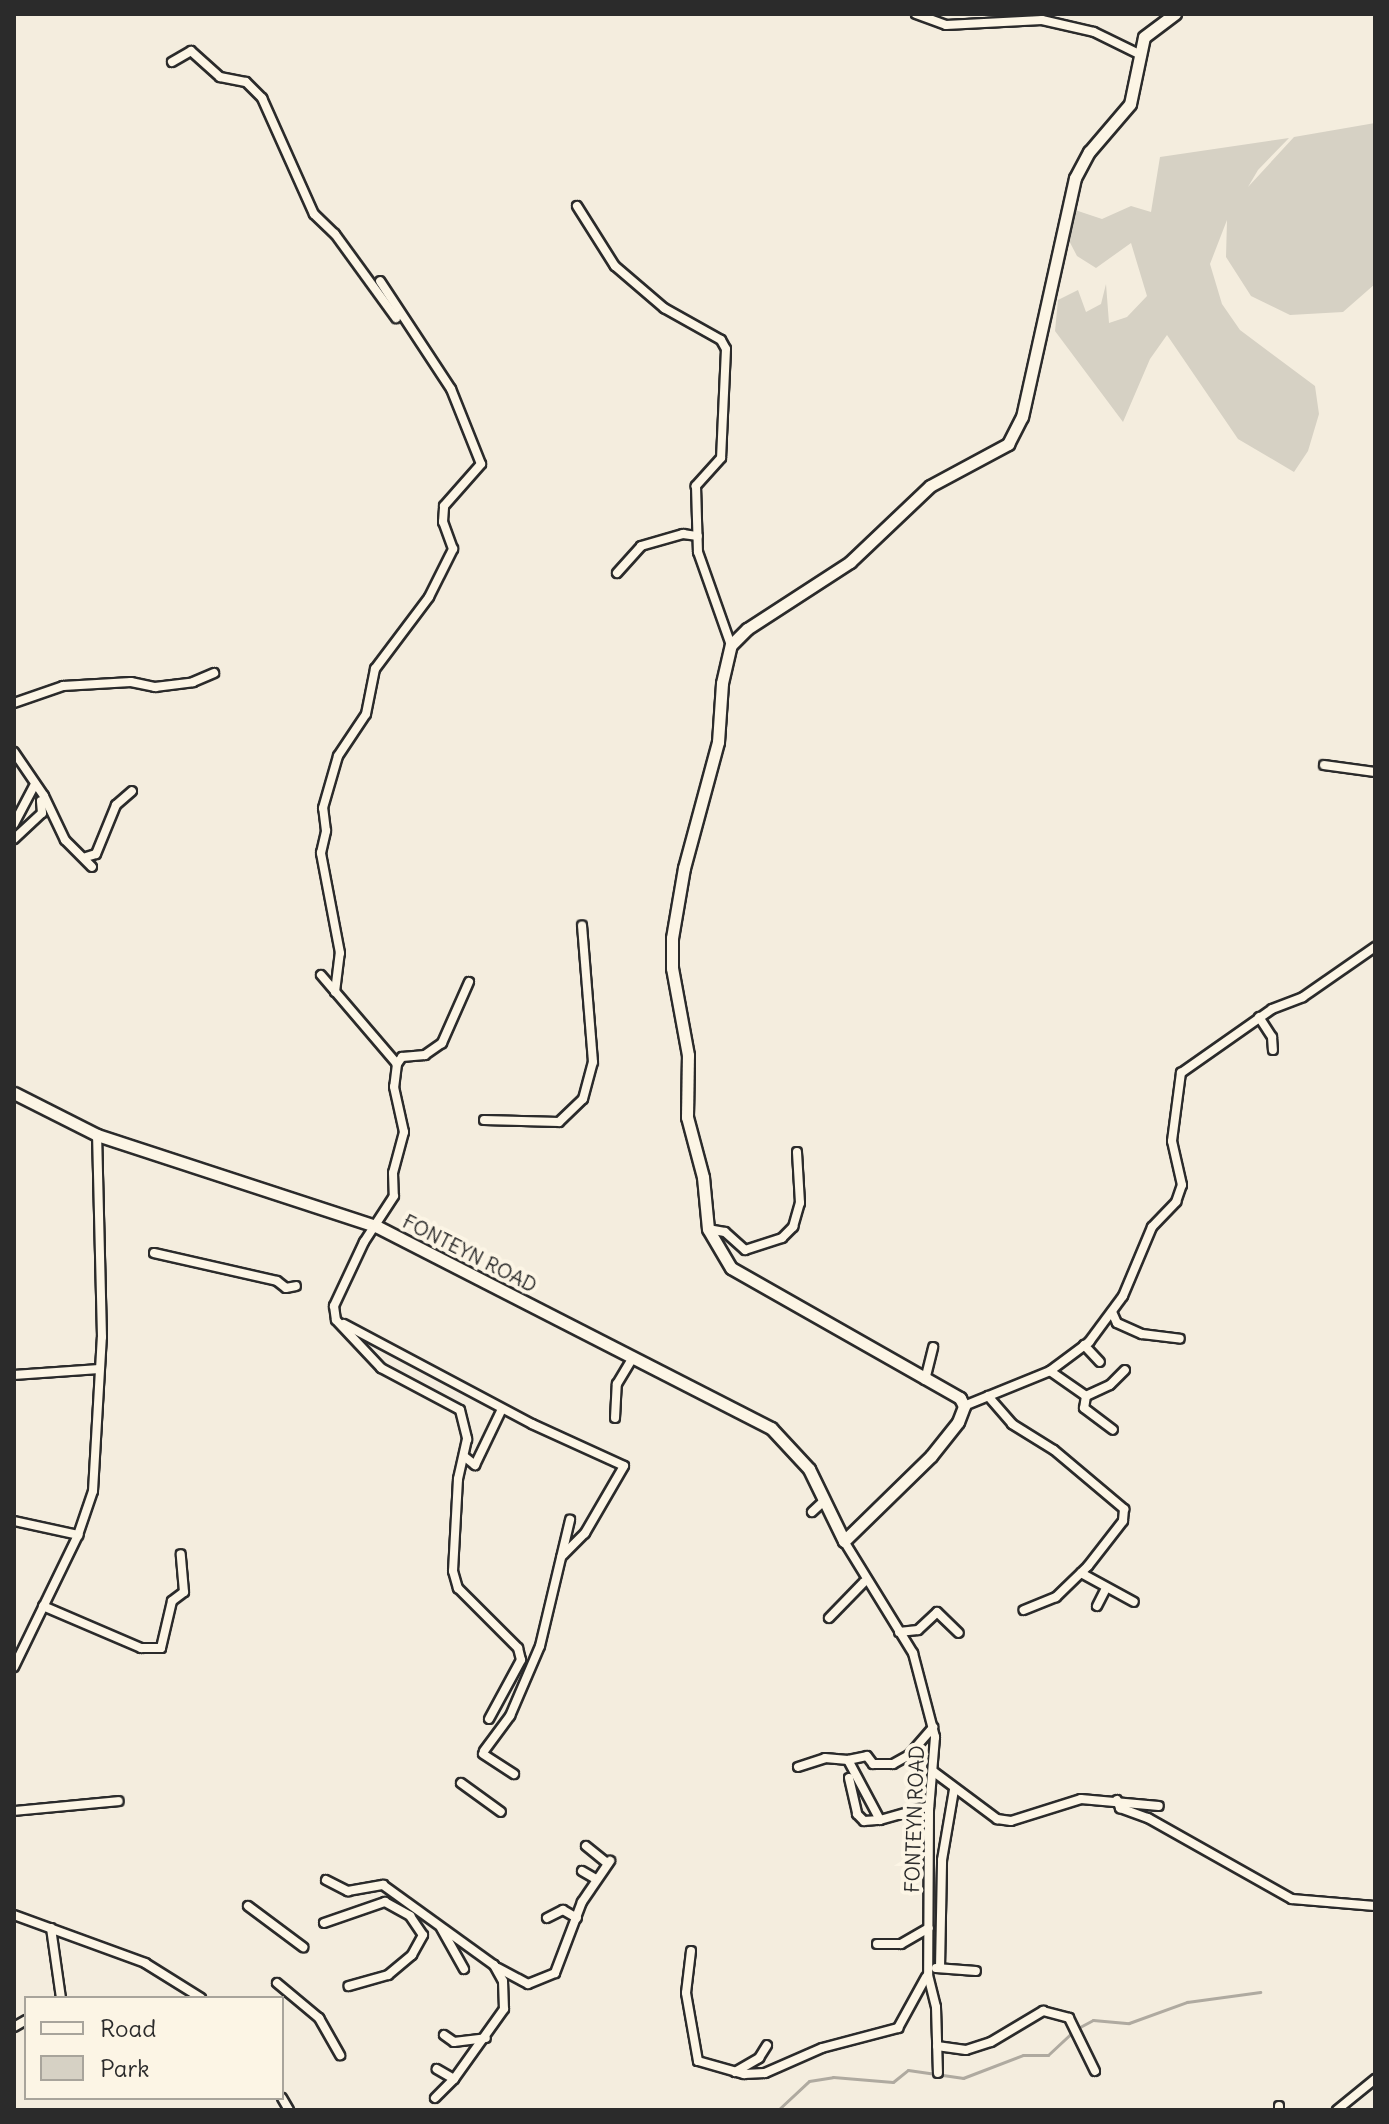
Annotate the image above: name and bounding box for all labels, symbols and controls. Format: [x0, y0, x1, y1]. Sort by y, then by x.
street label: FONTEYN ROAD [399, 1209, 541, 1297]
street label: FONTEYN ROAD [899, 1745, 929, 1893]
legend [24, 1996, 284, 2100]
text: Road [100, 2013, 156, 2043]
text: Park [100, 2053, 150, 2083]

